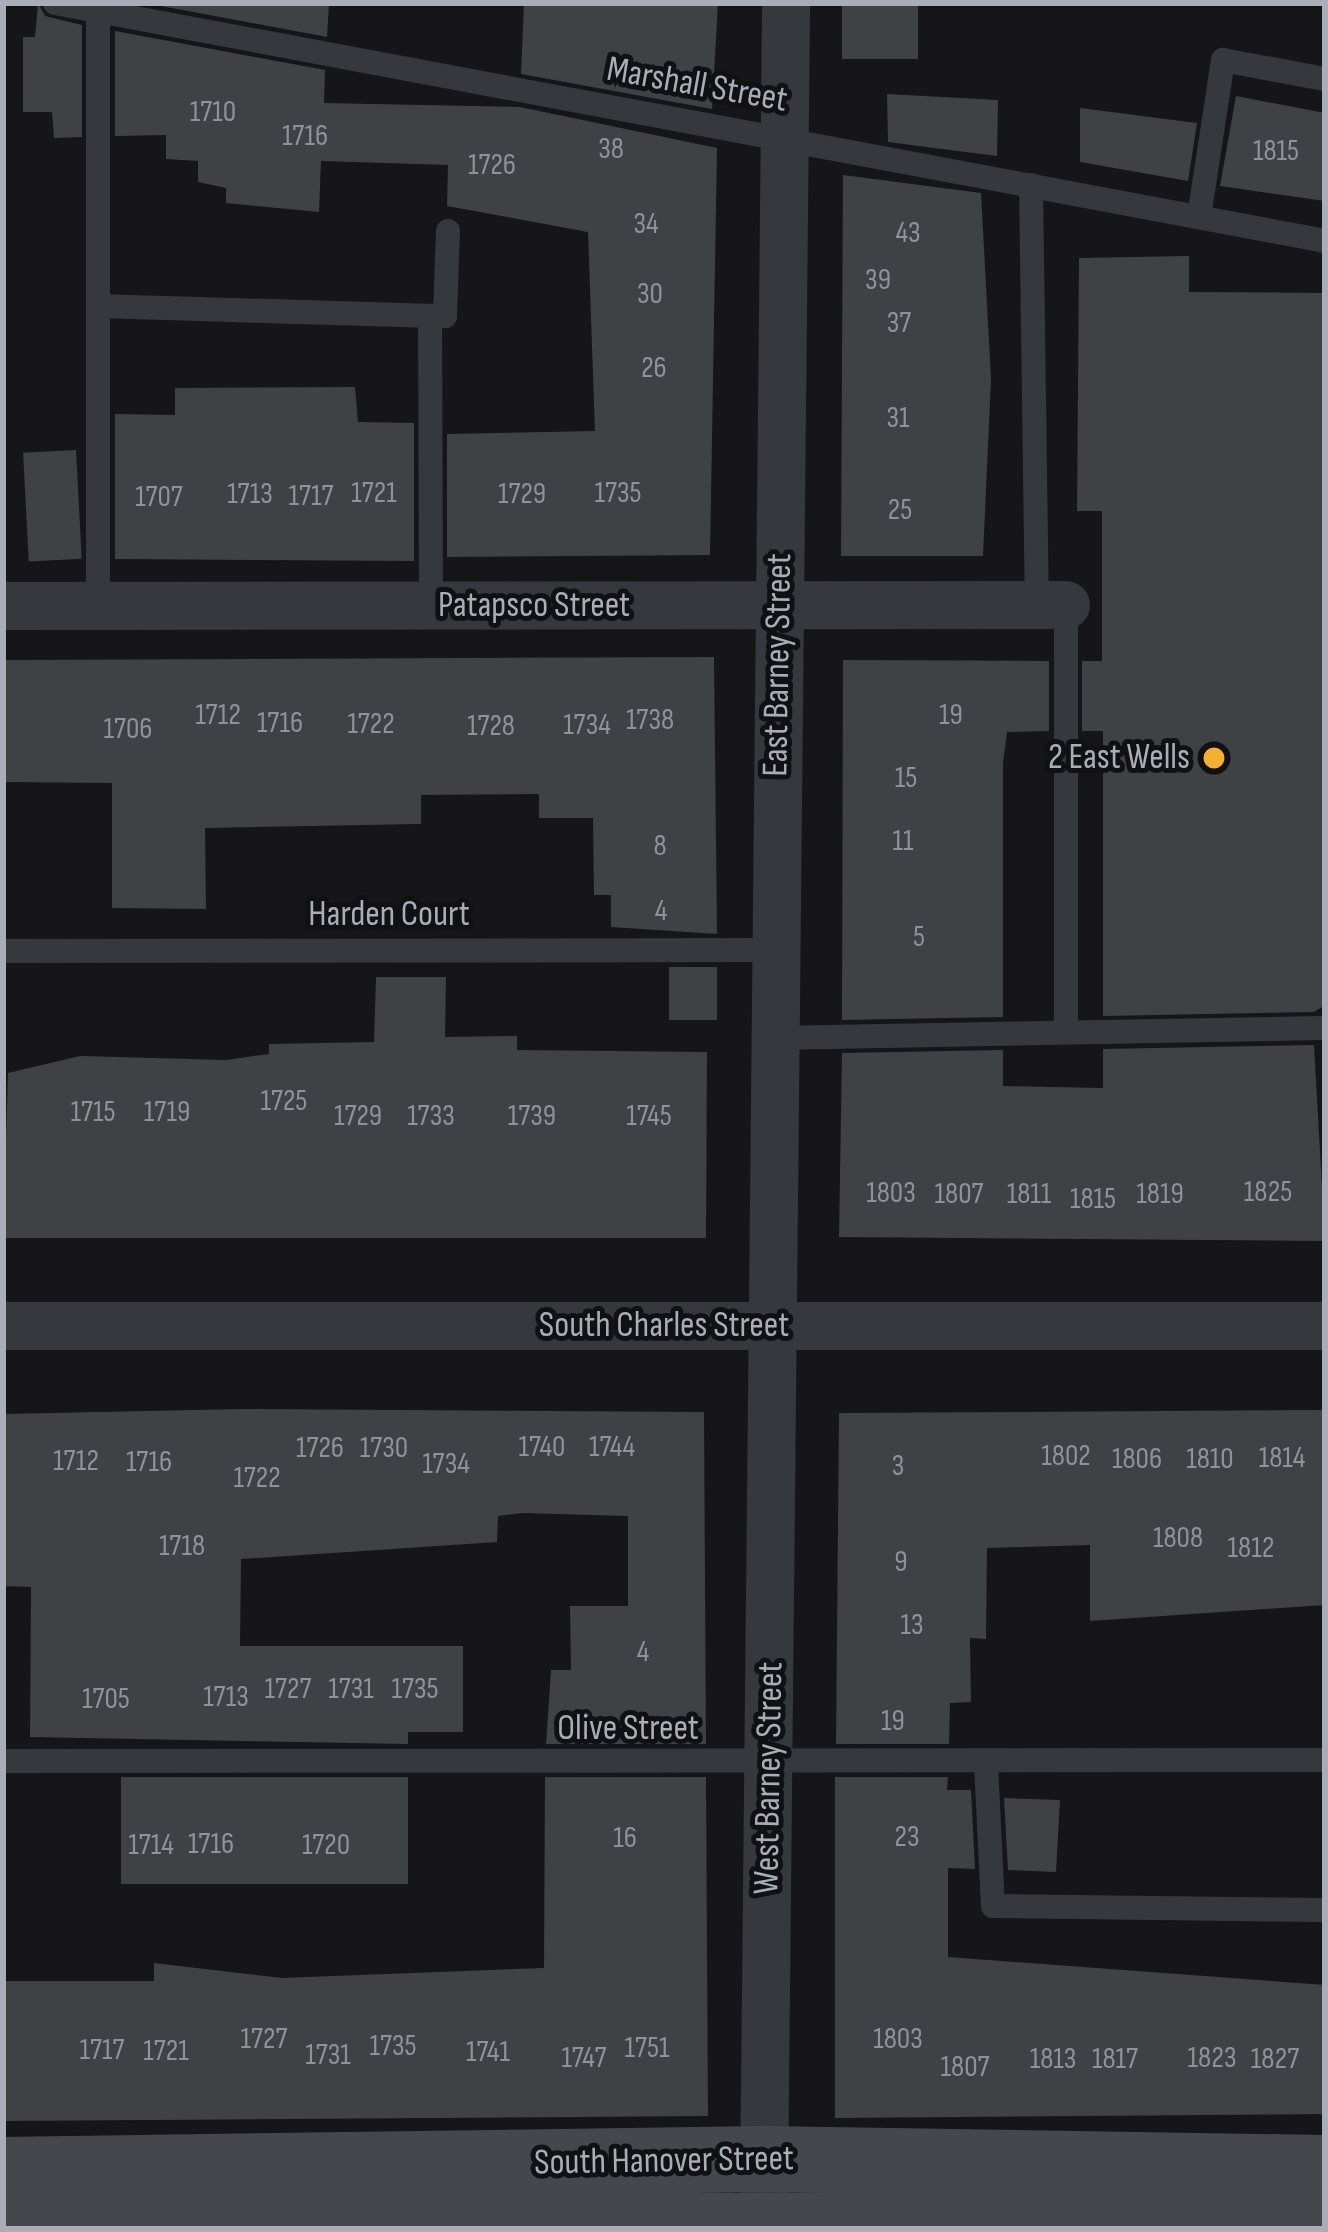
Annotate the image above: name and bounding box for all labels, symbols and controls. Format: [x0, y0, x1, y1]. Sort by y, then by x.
street label: Marshall Street [603, 48, 791, 122]
house number: 1710 [190, 94, 236, 130]
house number: 1716 [282, 118, 328, 154]
house number: 38 [598, 131, 624, 167]
house number: 1815 [1253, 133, 1299, 169]
house number: 1726 [468, 147, 516, 183]
house number: 34 [633, 206, 659, 242]
house number: 43 [895, 215, 921, 251]
house number: 39 [865, 262, 891, 298]
house number: 30 [637, 276, 663, 312]
house number: 37 [887, 305, 911, 341]
house number: 26 [641, 350, 667, 386]
house number: 31 [886, 400, 910, 436]
house number: 1721 [351, 475, 397, 511]
house number: 1735 [594, 475, 642, 511]
house number: 1713 [227, 476, 273, 512]
house number: 1729 [498, 476, 546, 512]
house number: 1717 [289, 478, 333, 514]
house number: 1707 [135, 479, 183, 515]
house number: 25 [888, 492, 912, 528]
street label: East Barney Street [754, 553, 802, 777]
street label: Patapsco Street [438, 584, 630, 628]
house number: 1712 [195, 697, 241, 733]
house number: 19 [939, 697, 963, 733]
house number: 1738 [626, 702, 674, 738]
house number: 1716 [257, 705, 303, 741]
house number: 1722 [347, 706, 395, 742]
house number: 1734 [563, 707, 611, 743]
house number: 1728 [467, 708, 515, 744]
house number: 1706 [104, 711, 152, 747]
place label: 2 East Wells [1048, 736, 1190, 780]
marker: 2 East Wells [1201, 745, 1227, 771]
house number: 15 [895, 760, 917, 796]
house number: 11 [893, 823, 913, 859]
house number: 8 [653, 828, 667, 864]
street label: Harden Court [308, 893, 470, 937]
house number: 4 [655, 893, 667, 929]
house number: 5 [913, 919, 925, 955]
house number: 1725 [261, 1083, 307, 1119]
house number: 1715 [70, 1094, 116, 1130]
house number: 1719 [144, 1094, 190, 1130]
house number: 1729 [334, 1098, 382, 1134]
house number: 1733 [407, 1098, 455, 1134]
house number: 1739 [508, 1098, 556, 1134]
house number: 1745 [626, 1098, 672, 1134]
house number: 1825 [1244, 1174, 1292, 1210]
house number: 1803 [866, 1175, 916, 1211]
house number: 1807 [935, 1176, 983, 1212]
house number: 1811 [1007, 1176, 1051, 1212]
house number: 1819 [1136, 1176, 1184, 1212]
house number: 1815 [1070, 1181, 1116, 1217]
street label: South Charles Street [539, 1304, 789, 1348]
house number: 1740 [519, 1429, 565, 1465]
house number: 1744 [589, 1429, 635, 1465]
house number: 1726 [296, 1430, 344, 1466]
house number: 1730 [360, 1430, 408, 1466]
house number: 1802 [1041, 1438, 1091, 1474]
house number: 1814 [1259, 1440, 1305, 1476]
house number: 1806 [1112, 1441, 1162, 1477]
house number: 1810 [1186, 1441, 1234, 1477]
house number: 1712 [53, 1443, 99, 1479]
house number: 1716 [126, 1444, 172, 1480]
house number: 1734 [422, 1446, 470, 1482]
house number: 3 [892, 1448, 904, 1484]
house number: 1722 [233, 1460, 281, 1496]
house number: 1808 [1153, 1520, 1203, 1556]
house number: 1718 [159, 1528, 205, 1564]
house number: 1812 [1228, 1530, 1274, 1566]
house number: 9 [894, 1544, 908, 1580]
house number: 13 [900, 1607, 924, 1643]
house number: 4 [637, 1634, 649, 1670]
street label: West Barney Street [745, 1661, 793, 1895]
house number: 1727 [265, 1671, 311, 1707]
house number: 1731 [328, 1671, 374, 1707]
house number: 1735 [391, 1671, 439, 1707]
house number: 1713 [203, 1679, 249, 1715]
house number: 1705 [82, 1681, 130, 1717]
house number: 19 [881, 1703, 905, 1739]
street label: Olive Street [557, 1707, 699, 1751]
house number: 23 [895, 1819, 919, 1855]
house number: 16 [613, 1820, 637, 1856]
house number: 1716 [188, 1826, 234, 1862]
house number: 1714 [128, 1827, 174, 1863]
house number: 1720 [302, 1827, 350, 1863]
house number: 1727 [241, 2021, 287, 2057]
house number: 1803 [873, 2021, 923, 2057]
house number: 1735 [369, 2028, 417, 2064]
house number: 1751 [625, 2030, 669, 2066]
house number: 1717 [80, 2032, 124, 2068]
house number: 1721 [143, 2033, 189, 2069]
house number: 1741 [466, 2034, 510, 2070]
house number: 1731 [305, 2037, 351, 2073]
house number: 1747 [561, 2040, 607, 2076]
house number: 1823 [1187, 2040, 1237, 2076]
house number: 1813 [1030, 2041, 1076, 2077]
house number: 1817 [1092, 2041, 1138, 2077]
house number: 1827 [1251, 2041, 1299, 2077]
house number: 1807 [941, 2049, 989, 2085]
street label: South Hanover Street [534, 2137, 794, 2185]

